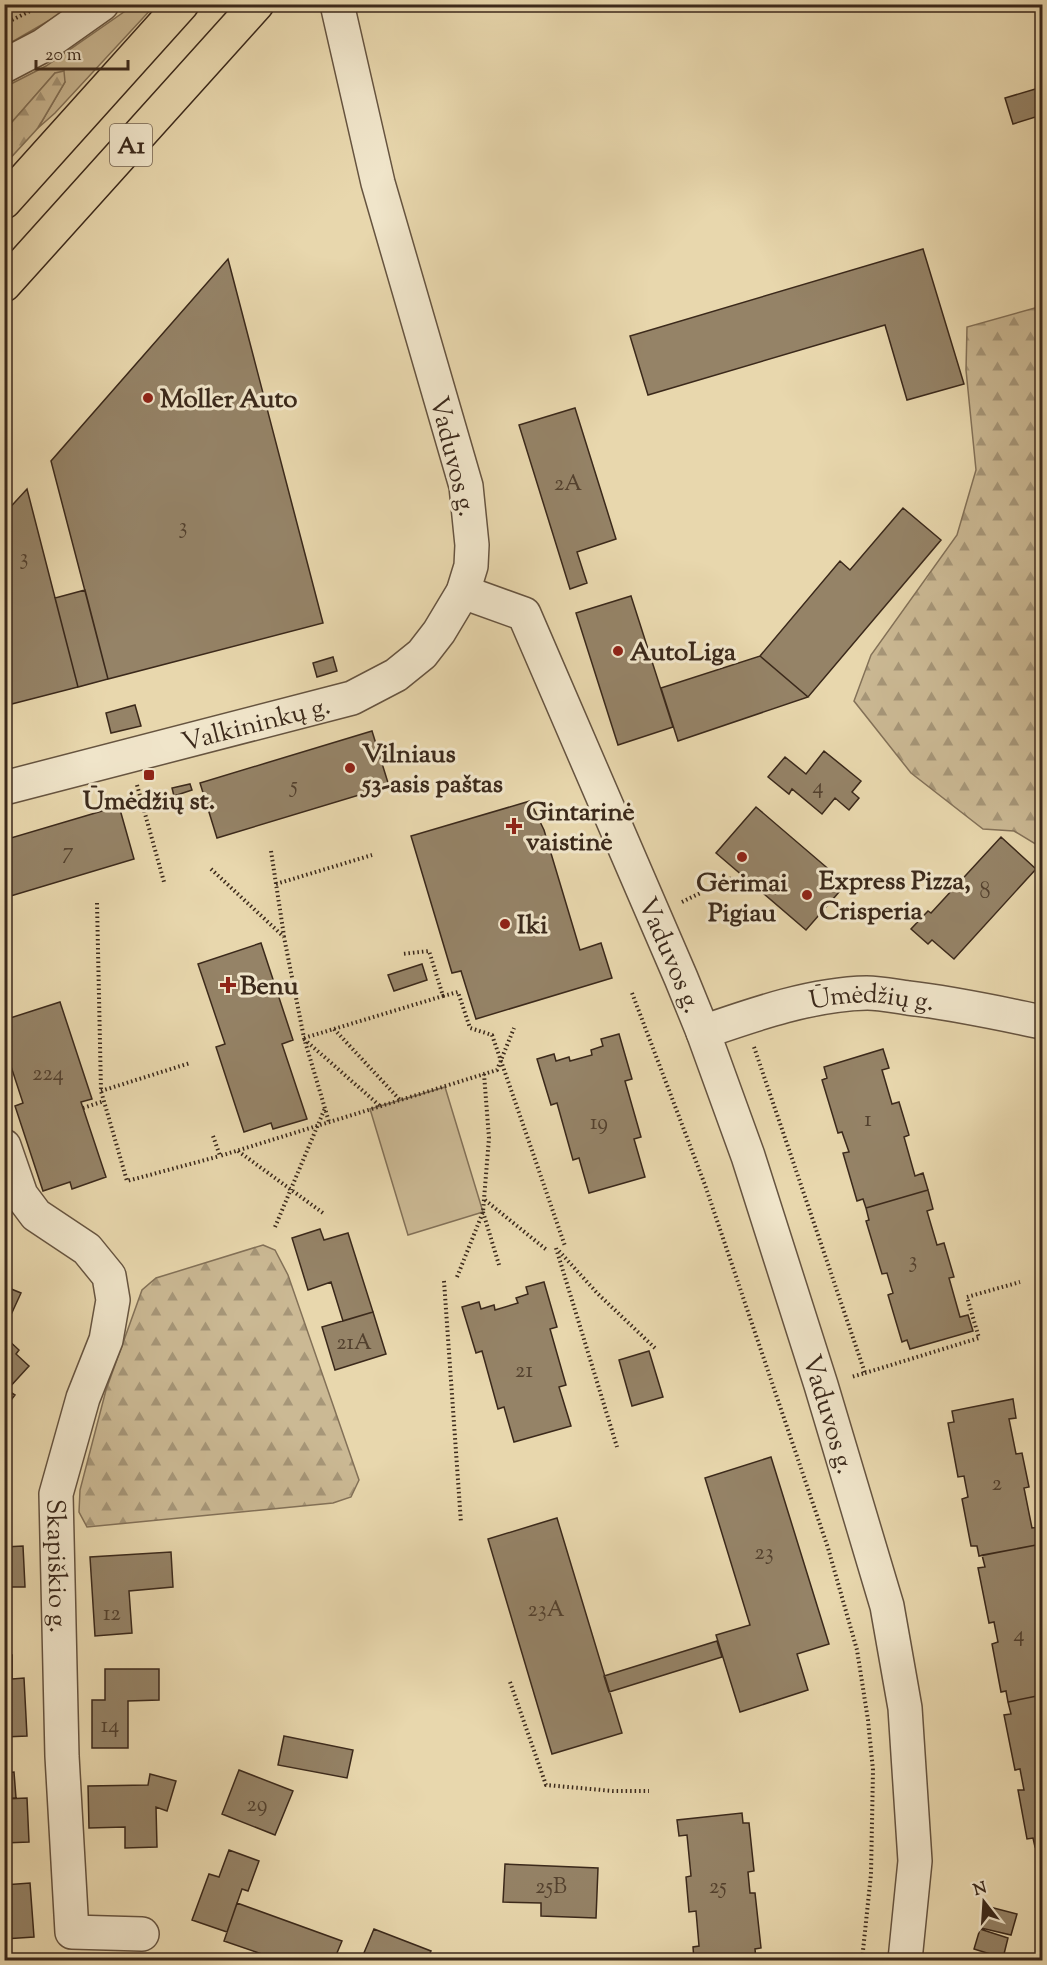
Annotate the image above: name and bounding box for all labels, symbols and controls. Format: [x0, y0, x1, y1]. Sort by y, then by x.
scale bar [36, 33, 128, 71]
text: 20 m [45, 43, 82, 69]
road number: A1 [110, 124, 152, 166]
place label: Moller Auto [160, 382, 298, 419]
marker: Moller Auto [141, 391, 155, 405]
street label: Vaduvos g. [419, 393, 484, 521]
house number: 2A [554, 469, 582, 501]
house number: 3 [179, 512, 187, 544]
house number: 3 [20, 543, 28, 575]
place label: AutoLiga [630, 635, 736, 672]
marker: AutoLiga [611, 644, 625, 658]
street label: Valkininkų g. [178, 688, 335, 762]
place label: Vilniaus 53-asis paštas [360, 737, 503, 804]
marker: Vilniaus 53-asis paštas [343, 761, 357, 775]
marker: Ūmėdžių st. [142, 768, 156, 782]
house number: 5 [288, 771, 298, 803]
house number: 4 [812, 772, 824, 804]
place label: Ūmėdžių st. [83, 784, 215, 821]
place label: Gintarinė vaistinė [526, 795, 635, 862]
marker: Gintarinė vaistinė [507, 819, 521, 833]
house number: 7 [62, 837, 74, 869]
marker: Gėrimai Pigiau [735, 850, 749, 864]
place label: Express Pizza, Crisperia [819, 864, 971, 931]
place label: Gėrimai Pigiau [696, 866, 788, 933]
house number: 8 [979, 877, 991, 909]
marker: Express Pizza, Crisperia [800, 888, 814, 902]
street label: Vaduvos g. [627, 892, 709, 1019]
place label: Iki [517, 908, 548, 945]
marker: Iki [498, 917, 512, 931]
place label: Benu [240, 969, 299, 1006]
street label: Ūmėdžių g. [806, 977, 937, 1022]
marker: Benu [221, 978, 235, 992]
house number: 224 [32, 1059, 64, 1091]
house number: 1 [864, 1105, 872, 1137]
house number: 19 [590, 1108, 608, 1140]
house number: 3 [909, 1246, 917, 1278]
house number: 21A [336, 1328, 372, 1360]
street label: Vaduvos g. [792, 1350, 863, 1479]
house number: 21 [515, 1356, 533, 1388]
house number: 2 [992, 1469, 1002, 1501]
street label: Skapiškio g. [35, 1499, 75, 1633]
house number: 23 [754, 1538, 774, 1570]
house number: 23A [527, 1595, 565, 1627]
house number: 12 [103, 1599, 121, 1631]
house number: 4 [1013, 1620, 1025, 1652]
house number: 14 [101, 1711, 119, 1743]
house number: 29 [247, 1790, 268, 1822]
house number: 25B [535, 1872, 567, 1904]
house number: 25 [709, 1872, 727, 1904]
north arrow [954, 1872, 1014, 1932]
text: N [971, 1877, 990, 1903]

